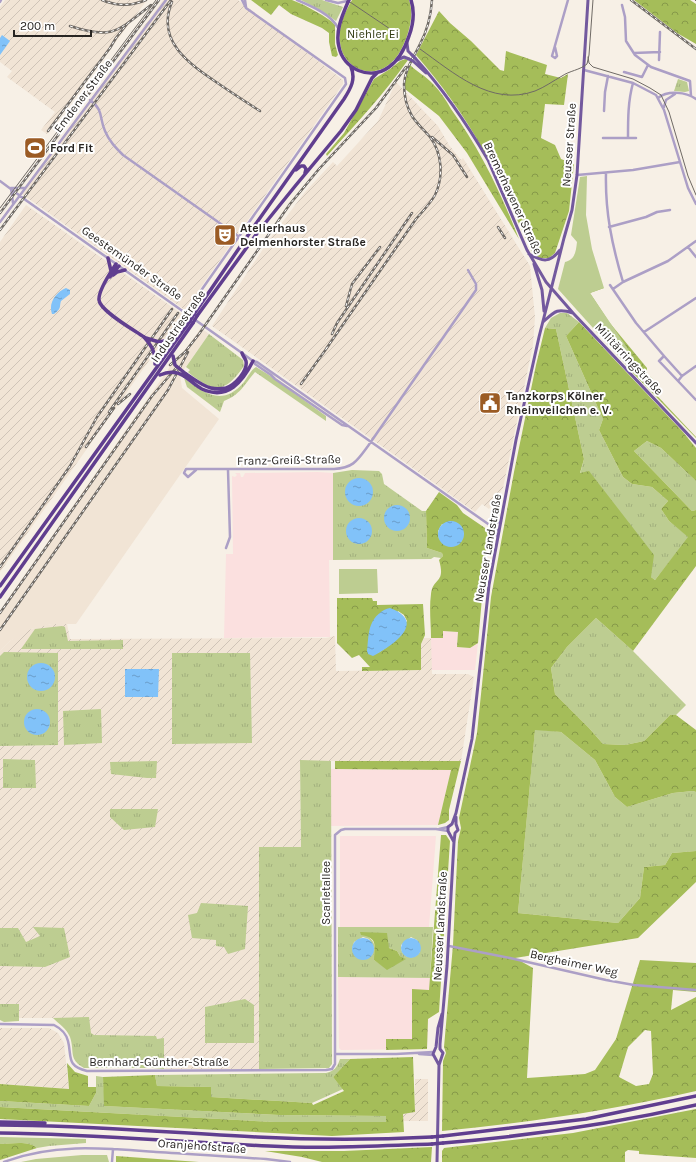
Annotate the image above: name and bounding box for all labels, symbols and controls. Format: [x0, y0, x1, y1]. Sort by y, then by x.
scale bar [14, 12, 91, 38]
text: 200 m [20, 19, 55, 33]
park label: Niehler Ei [347, 27, 399, 41]
street label: Emdener Straße [51, 57, 115, 135]
street label: Neusser Straße [559, 103, 579, 187]
sports icon: Ford Fit [22, 135, 48, 161]
street label: Bremerhavener Straße [481, 140, 545, 256]
place label: Ford Fit [50, 141, 94, 155]
place label: Atelierhaus Delmenhorster Straße [240, 221, 366, 249]
theatre icon: Atelierhaus Delmenhorster Straße [212, 222, 238, 248]
street label: Geestemünder Straße [79, 223, 185, 303]
street label: Industriestraße [148, 287, 208, 365]
street label: Militärringstraße [592, 320, 666, 398]
place label: Tanzkorps Kölner Rheinveilchen e. V. [506, 389, 612, 417]
public building icon: Tanzkorps Kölner Rheinveilchen e. V. [477, 390, 503, 416]
street label: Franz-Greiß-Straße [237, 452, 341, 468]
street label: Neusser Landstraße [472, 493, 504, 603]
street label: Scarletallee [319, 861, 333, 925]
street label: Neusser Landstraße [430, 871, 450, 981]
street label: Bergheimer Weg [529, 947, 619, 979]
street label: Bernhard-Günther-Straße [89, 1055, 229, 1069]
street label: Oranjehofstraße [157, 1136, 247, 1156]

